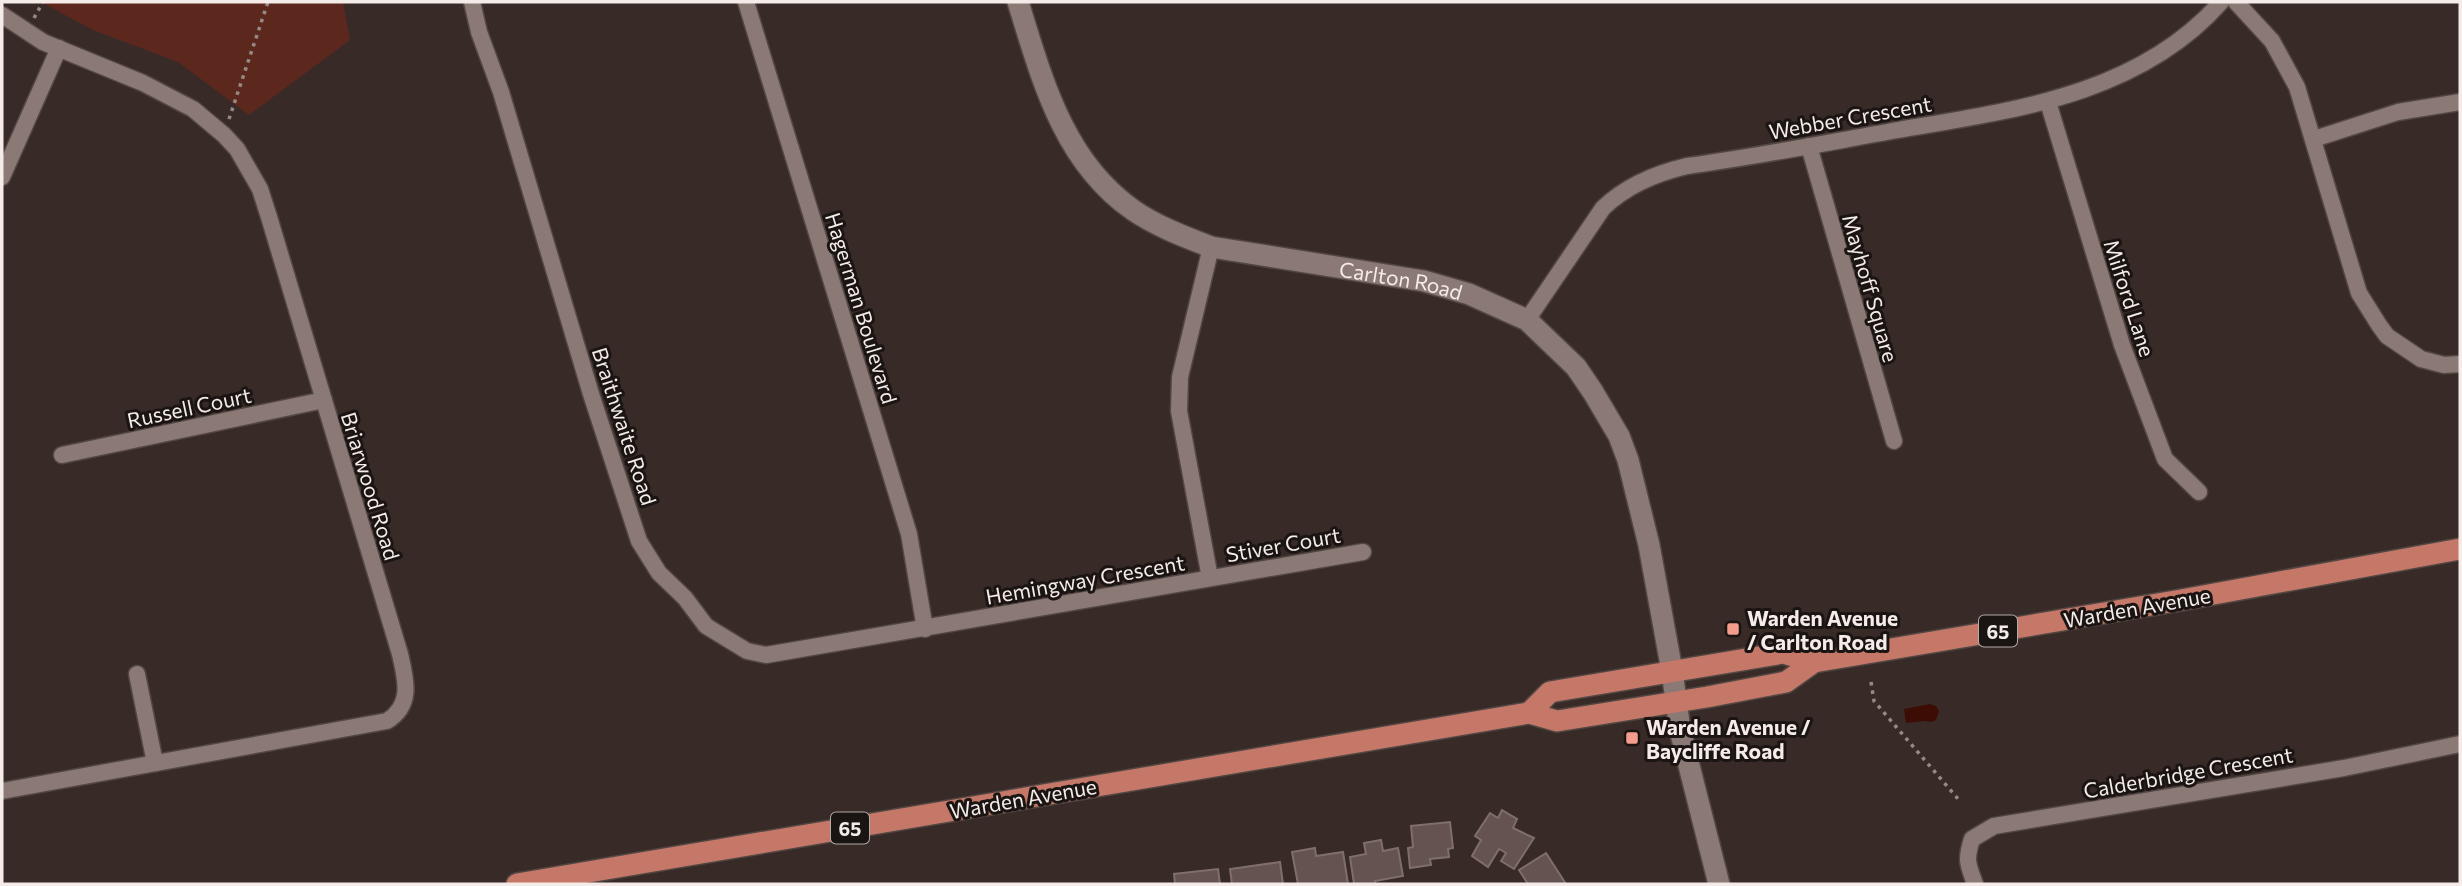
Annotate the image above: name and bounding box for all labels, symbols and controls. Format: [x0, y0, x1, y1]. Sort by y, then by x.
street label: Webber Crescent [1767, 90, 1933, 144]
street label: Hagerman Boulevard [821, 209, 903, 407]
street label: Mayhoff Square [1838, 211, 1904, 365]
street label: Milford Lane [2099, 236, 2161, 360]
street label: Carlton Road [1338, 255, 1466, 304]
street label: Braithwaite Road [588, 344, 662, 508]
street label: Russell Court [125, 382, 253, 432]
street label: Briarwood Road [337, 409, 405, 563]
street label: Stiver Court [1224, 522, 1342, 566]
street label: Hemingway Crescent [984, 549, 1186, 609]
street label: Warden Avenue [2062, 582, 2212, 632]
place label: Warden Avenue / Carlton Road [1747, 605, 1898, 654]
road number: 65 [1979, 616, 2017, 646]
marker: Warden Avenue / Carlton Road [1725, 621, 1741, 637]
place label: Warden Avenue / Baycliffe Road [1646, 714, 1811, 763]
marker: Warden Avenue / Baycliffe Road [1624, 730, 1640, 746]
street label: Calderbridge Crescent [2081, 741, 2295, 803]
street label: Warden Avenue [948, 773, 1098, 823]
road number: 65 [831, 813, 869, 844]

